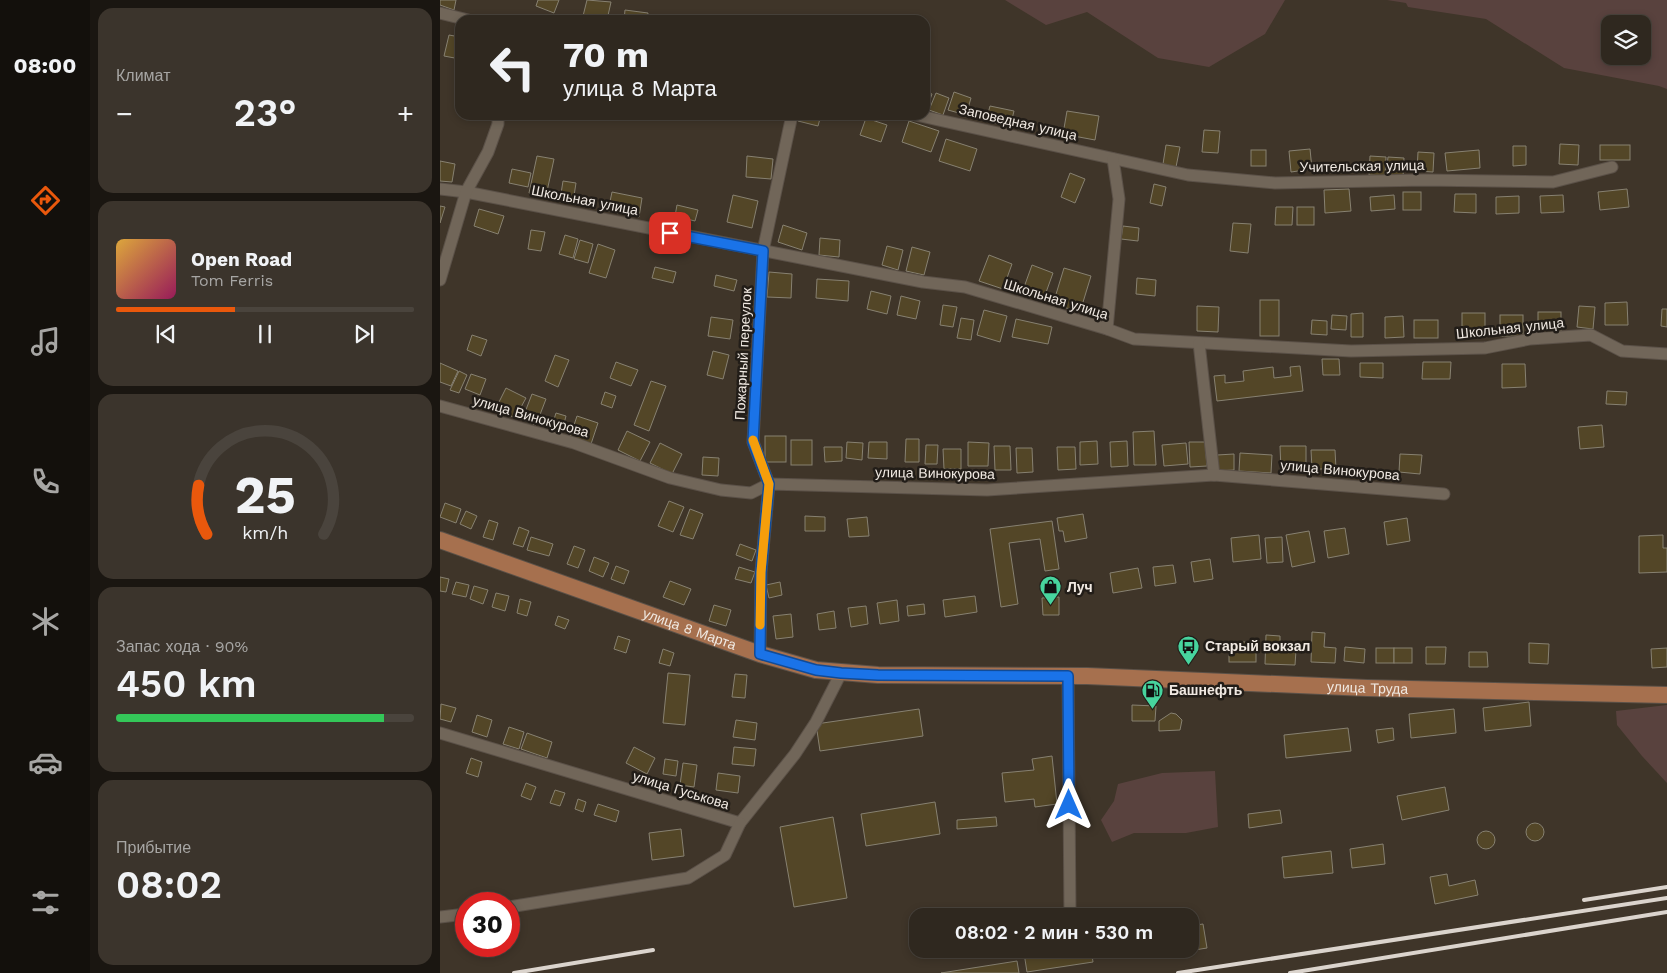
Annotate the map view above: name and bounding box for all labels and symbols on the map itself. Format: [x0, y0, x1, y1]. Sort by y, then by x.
street label: Заповедная улица [957, 101, 1079, 143]
street label: Учительская улица [1299, 157, 1425, 175]
street label: Школьная улица [530, 182, 640, 218]
pin [649, 212, 691, 254]
street label: Школьная улица [1002, 275, 1110, 323]
street label: Пожарный переулок [732, 286, 755, 421]
street label: Школьная улица [1455, 314, 1565, 342]
street label: улица Винокурова [471, 392, 591, 440]
street label: улица Винокурова [1280, 457, 1401, 483]
street label: улица Винокурова [875, 464, 995, 482]
shop icon: Луч [1039, 575, 1063, 606]
place label: Луч [1067, 579, 1093, 595]
street label: улица 8 Марта [641, 605, 739, 653]
bus stop icon: Старый вокзал [1177, 634, 1201, 665]
place label: Старый вокзал [1205, 638, 1310, 654]
fuel station icon: Башнефть [1141, 678, 1165, 709]
street label: улица Труда [1327, 678, 1409, 697]
place label: Башнефть [1169, 682, 1243, 698]
street label: улица Гуськова [631, 768, 731, 812]
position arrow [1042, 778, 1094, 830]
speed limit sign: 30 [455, 892, 520, 957]

